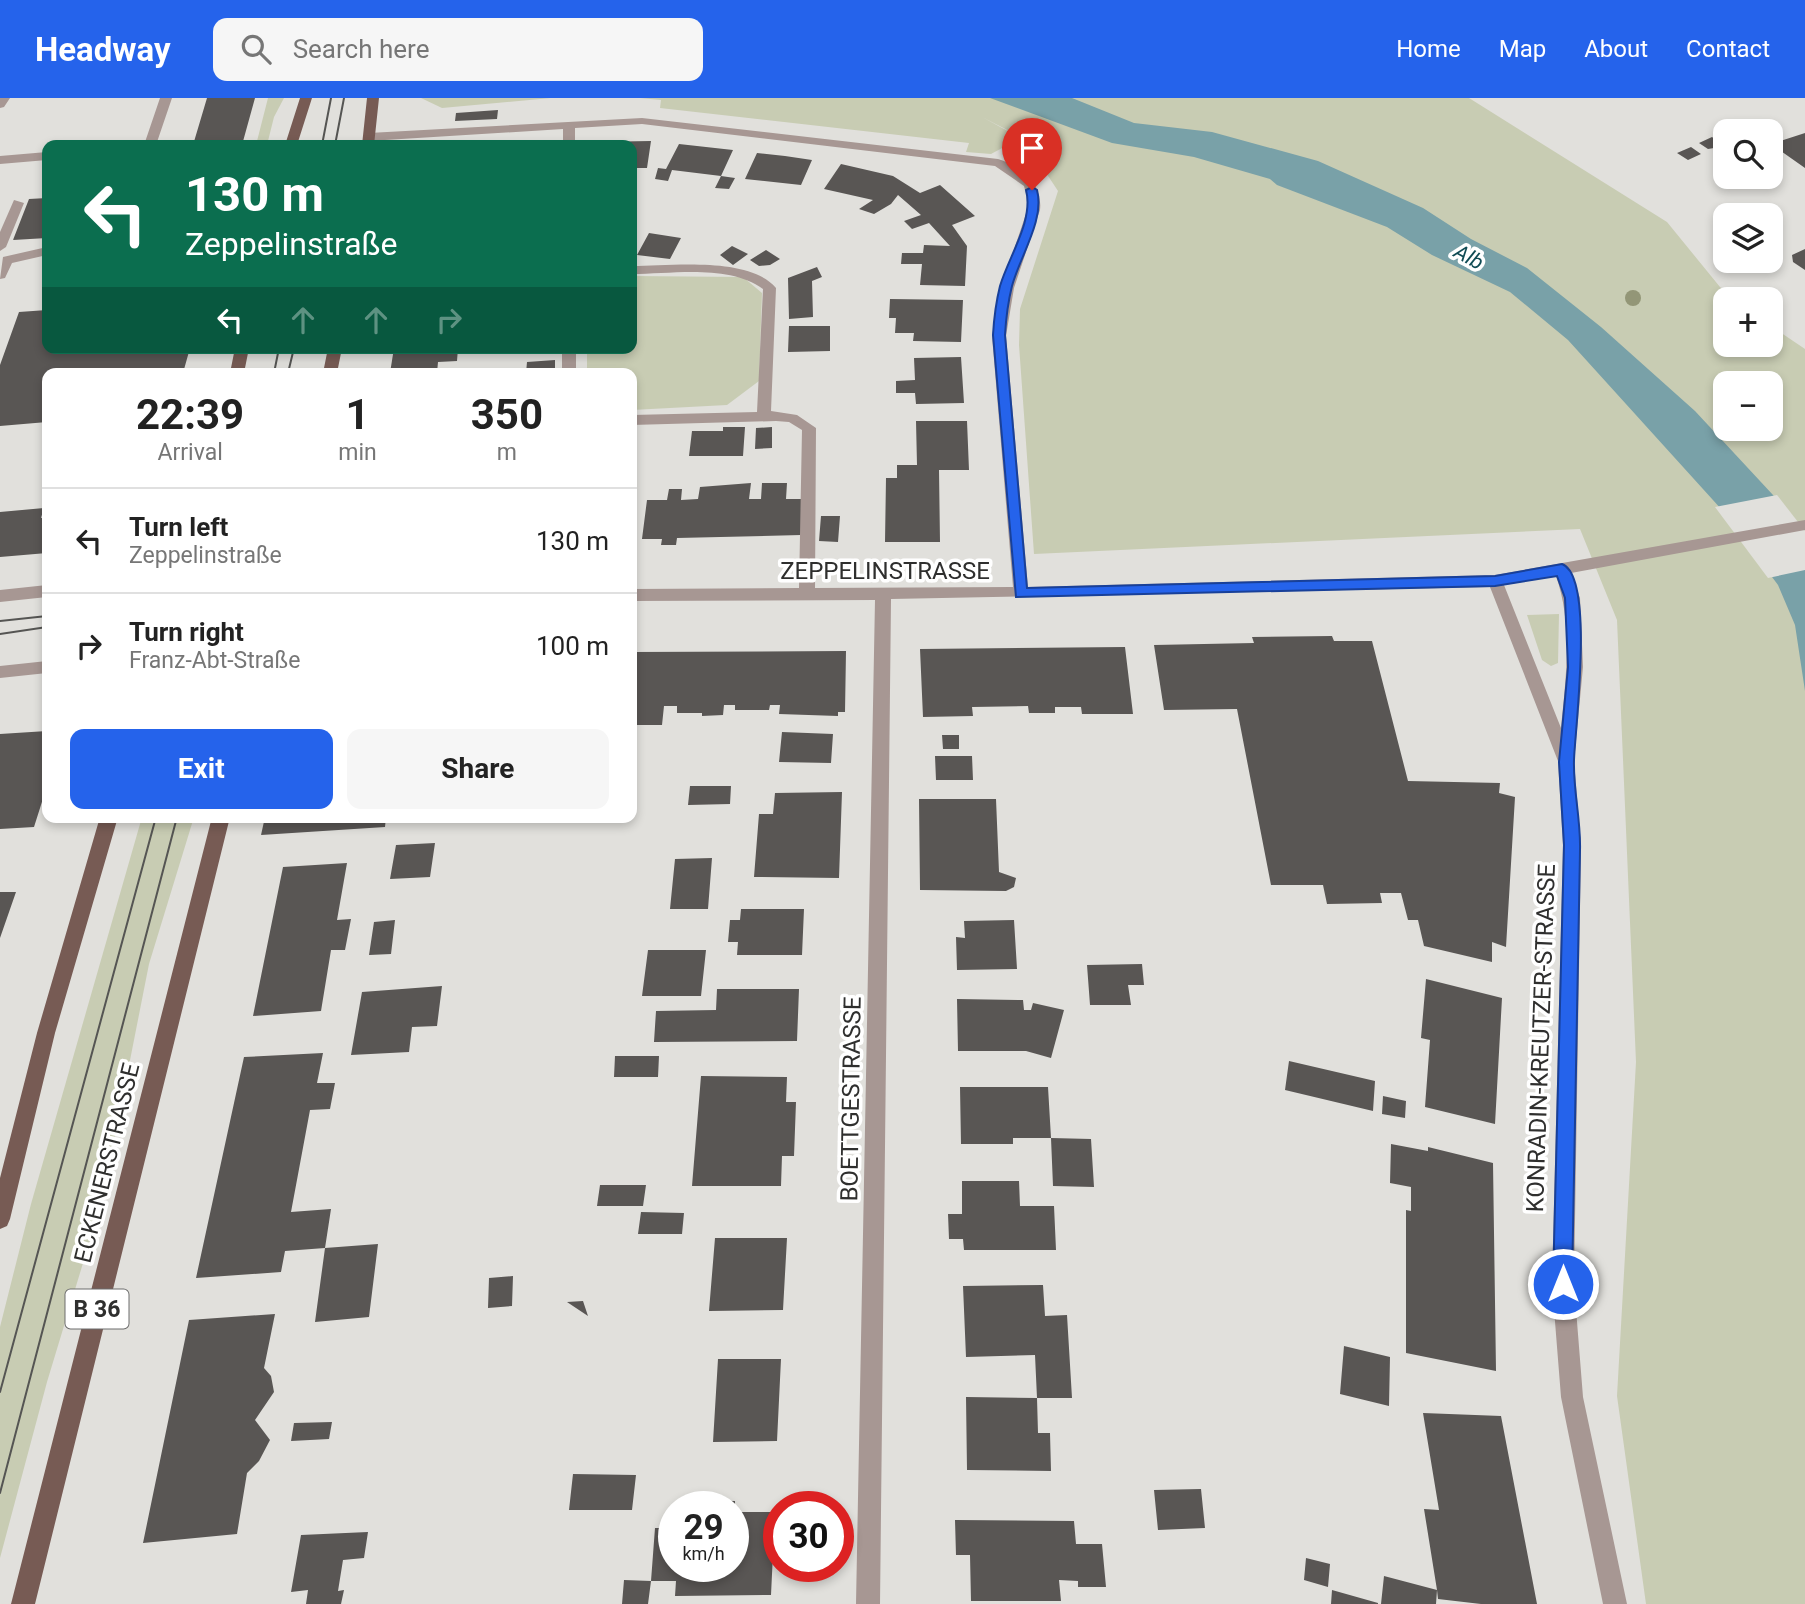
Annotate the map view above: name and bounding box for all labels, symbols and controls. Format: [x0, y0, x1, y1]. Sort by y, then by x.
search box [213, 18, 703, 81]
text: Headway [35, 30, 171, 69]
icon: search [237, 30, 275, 68]
text: Search here [293, 34, 429, 64]
text: Home [1396, 35, 1461, 63]
text: Map [1499, 35, 1546, 63]
text: About [1584, 35, 1648, 63]
text: Contact [1686, 35, 1770, 63]
pin [1002, 118, 1062, 190]
map controls [1713, 119, 1783, 441]
button: search [1713, 119, 1783, 189]
icon: arrive [1013, 129, 1051, 167]
text: 130 m [185, 166, 324, 223]
icon: left [70, 168, 161, 259]
button: layers [1713, 203, 1783, 273]
text: Zeppelinstraße [185, 225, 398, 263]
water label: Alb [1449, 239, 1488, 275]
button: + [1713, 287, 1783, 357]
icon: left [211, 301, 249, 339]
icon: ahead [284, 301, 322, 339]
icon: ahead [357, 301, 395, 339]
icon: right [430, 301, 468, 339]
button: − [1713, 371, 1783, 441]
text: 22:39 [136, 390, 244, 439]
text: 1 [345, 390, 370, 439]
text: 350 [471, 390, 543, 439]
text: Arrival [157, 439, 223, 466]
text: min [338, 439, 377, 466]
text: m [497, 439, 517, 466]
text: Turn left [129, 512, 228, 542]
icon: left [70, 522, 108, 560]
text: 130 m [536, 526, 609, 556]
text: Zeppelinstraße [129, 542, 282, 569]
street label: ZEPPELINSTRASSE [780, 557, 990, 585]
text: Turn right [129, 617, 244, 647]
icon: right [70, 627, 108, 665]
text: 100 m [536, 631, 609, 661]
text: Franz-Abt-Straße [129, 647, 300, 674]
button: Exit [70, 729, 333, 809]
button: Share [347, 729, 609, 809]
street label: KONRADIN-KREUTZER-STRASSE [1521, 863, 1561, 1213]
street label: BOETTGESTRASSE [835, 996, 867, 1202]
street label: ECKENERSTRASSE [69, 1060, 145, 1266]
position arrow [1526, 1247, 1600, 1321]
road number: B 36 [66, 1290, 128, 1328]
speed limit sign: 30 [763, 1491, 854, 1582]
text: 29 [683, 1507, 724, 1548]
text: km/h [682, 1543, 725, 1564]

